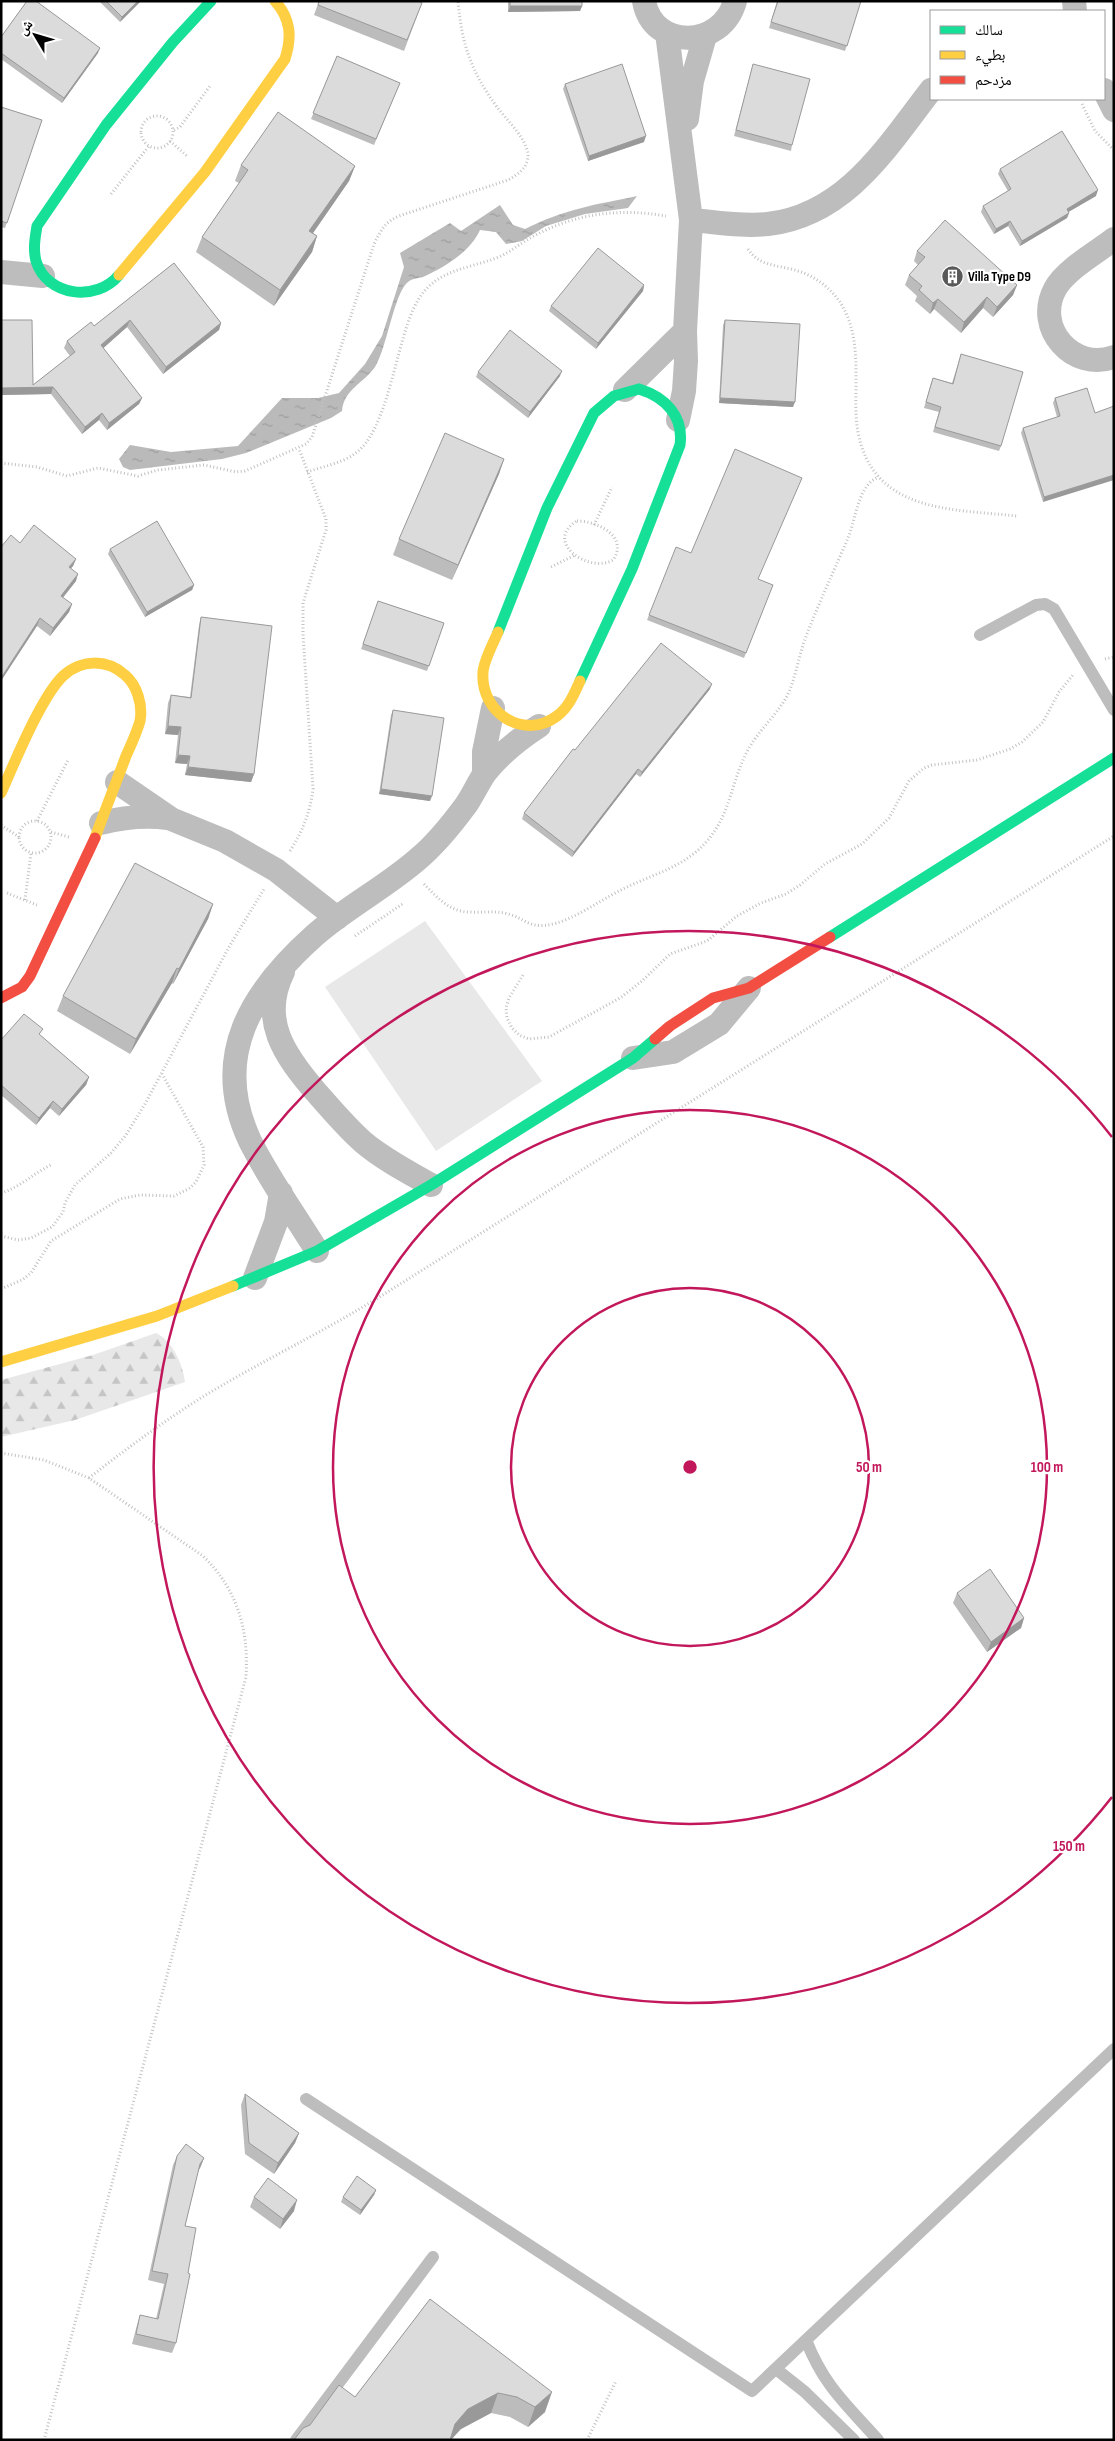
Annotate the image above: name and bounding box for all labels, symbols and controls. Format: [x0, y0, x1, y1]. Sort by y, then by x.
north arrow [10, 10, 60, 60]
legend [930, 10, 1105, 100]
text: ش [14, 16, 37, 38]
text: سالك [975, 21, 1003, 40]
text: بطيء [975, 46, 1005, 67]
text: مزدحم [975, 71, 1012, 90]
building icon: Villa Type D9 [940, 264, 964, 288]
place label: Villa Type D9 [968, 268, 1031, 285]
centre of rings [681, 1458, 699, 1476]
text: 50 m [856, 1458, 882, 1477]
text: 100 m [1031, 1458, 1063, 1477]
text: 150 m [1053, 1837, 1085, 1856]

